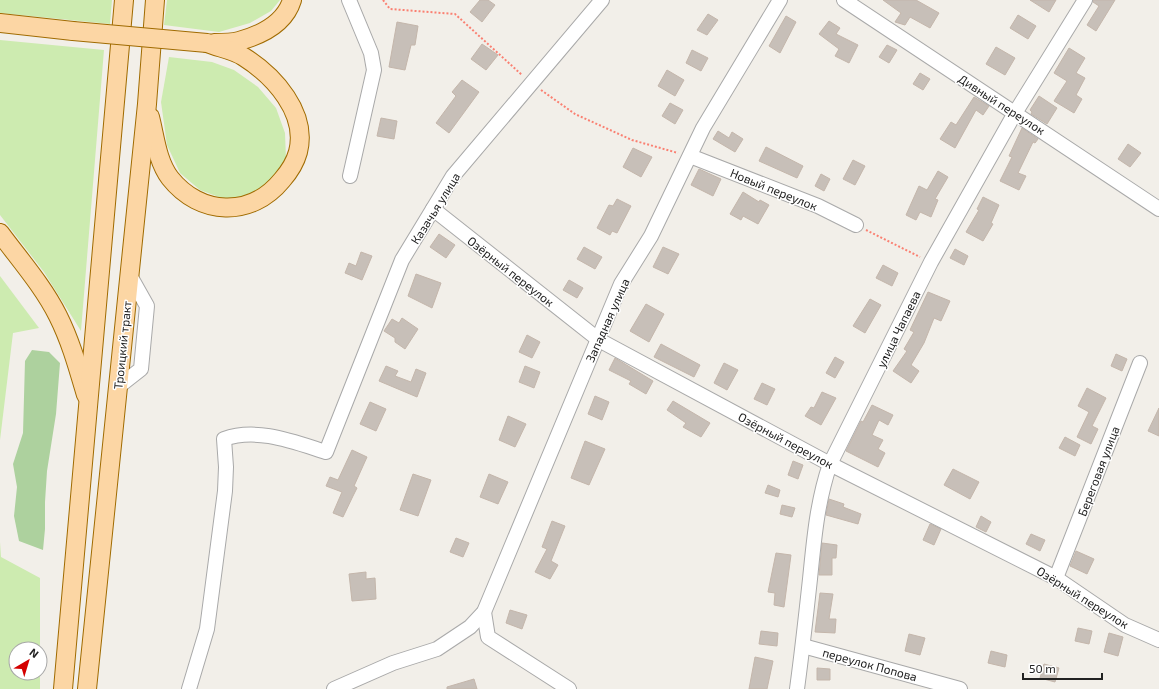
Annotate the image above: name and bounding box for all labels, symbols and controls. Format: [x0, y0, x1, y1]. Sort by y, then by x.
street label: Дивный переулок [956, 71, 1048, 138]
street label: Новый переулок [728, 165, 820, 214]
street label: Казачья улица [407, 170, 463, 247]
street label: Озёрный переулок [464, 233, 557, 310]
street label: Западная улица [582, 276, 633, 364]
street label: улица Чапаева [873, 288, 924, 370]
street label: Троицкий тракт [110, 300, 134, 390]
street label: Озёрный переулок [736, 409, 836, 472]
street label: Береговая улица [1074, 424, 1123, 518]
street label: Озёрный переулок [1034, 563, 1132, 632]
north arrow [8, 641, 48, 681]
text: N [27, 645, 42, 660]
street label: переулок Попова [821, 645, 919, 684]
scale bar [1023, 655, 1102, 681]
text: 50 m [1029, 661, 1056, 675]

